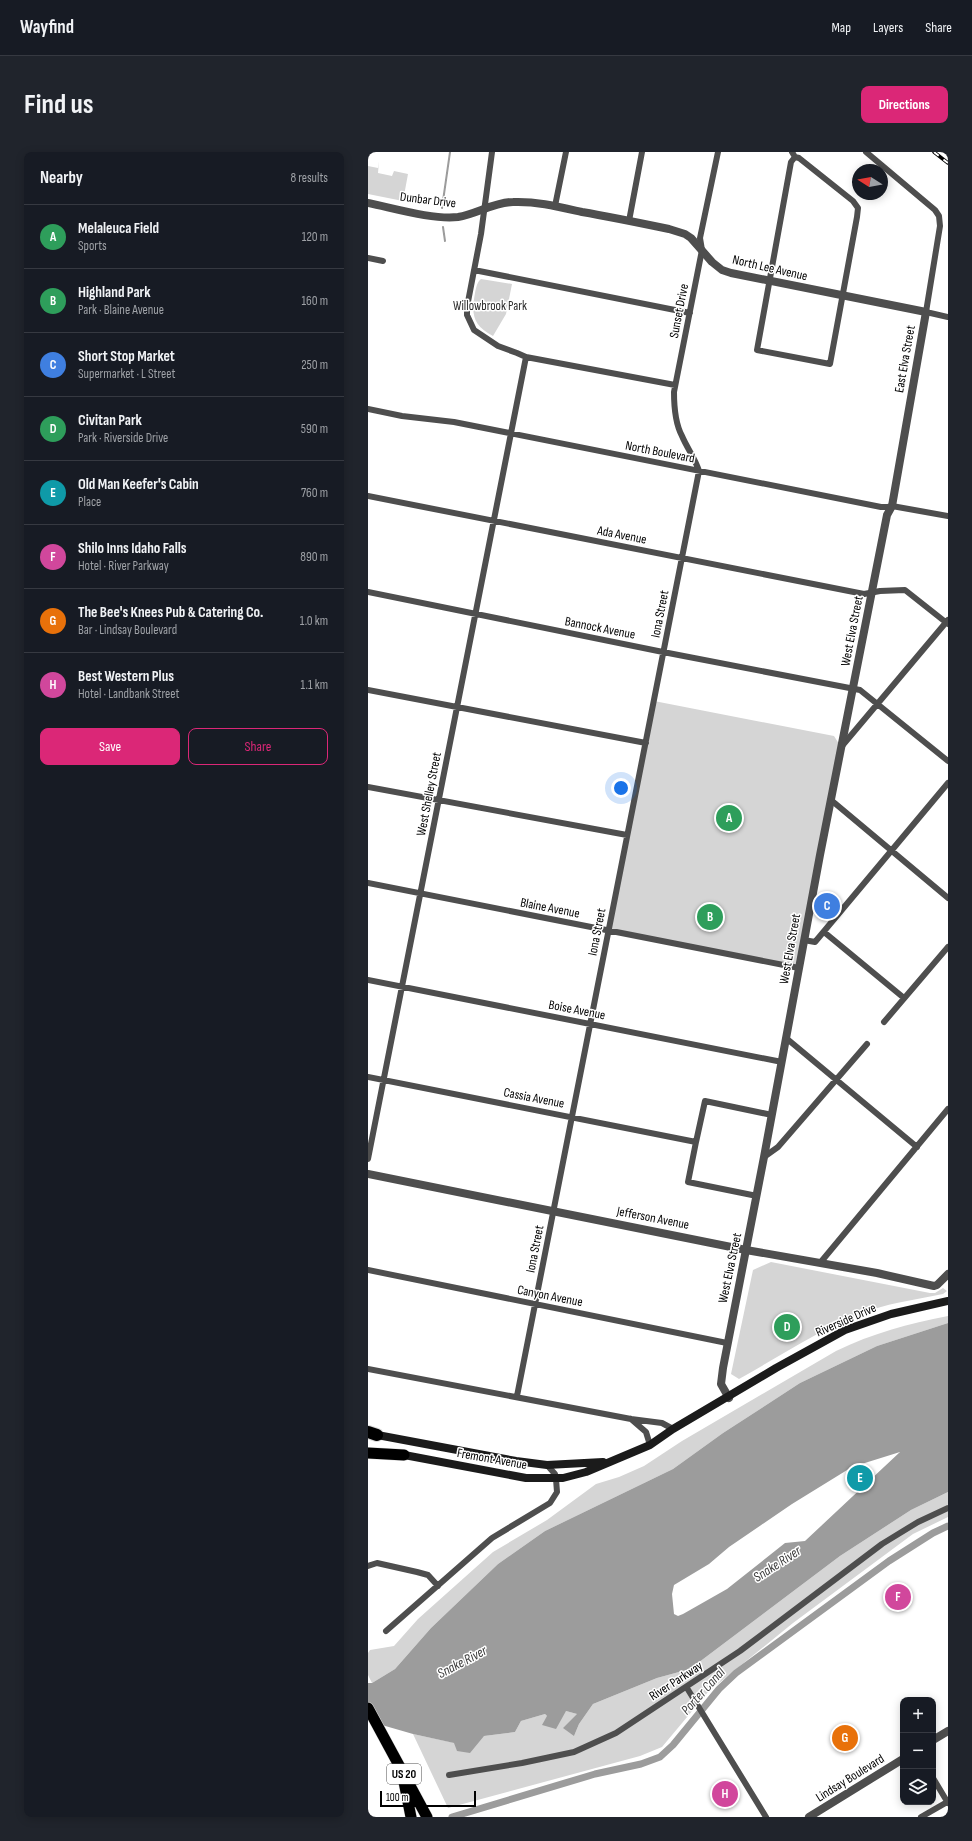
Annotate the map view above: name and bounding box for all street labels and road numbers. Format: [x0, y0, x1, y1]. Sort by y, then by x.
street label: Dunbar Drive [399, 189, 457, 211]
street label: North Lee Avenue [731, 252, 809, 284]
street label: Sunset Drive [666, 282, 692, 340]
street label: East Elva Street [891, 324, 919, 394]
street label: North Boulevard [624, 437, 696, 467]
street label: Ada Avenue [595, 522, 648, 548]
street label: Iona Street [648, 589, 672, 639]
street label: West Elva Street [837, 594, 867, 668]
street label: Bannock Avenue [563, 613, 637, 643]
street label: West Shelley Street [413, 751, 445, 837]
street label: Blaine Avenue [519, 894, 581, 922]
street label: Iona Street [585, 907, 609, 957]
street label: West Elva Street [776, 912, 804, 985]
street label: Boise Avenue [547, 997, 607, 1023]
street label: Cassia Avenue [502, 1084, 566, 1112]
street label: Jefferson Avenue [615, 1203, 691, 1233]
street label: Iona Street [523, 1224, 547, 1274]
street label: West Elva Street [715, 1231, 745, 1305]
street label: Canyon Avenue [516, 1282, 584, 1310]
street label: Riverside Drive [813, 1300, 879, 1340]
street label: Fremont Avenue [456, 1445, 528, 1473]
street label: River Parkway [646, 1658, 706, 1704]
street label: Lindsay Boulevard [813, 1751, 887, 1805]
road number: US 20 [387, 1764, 421, 1784]

